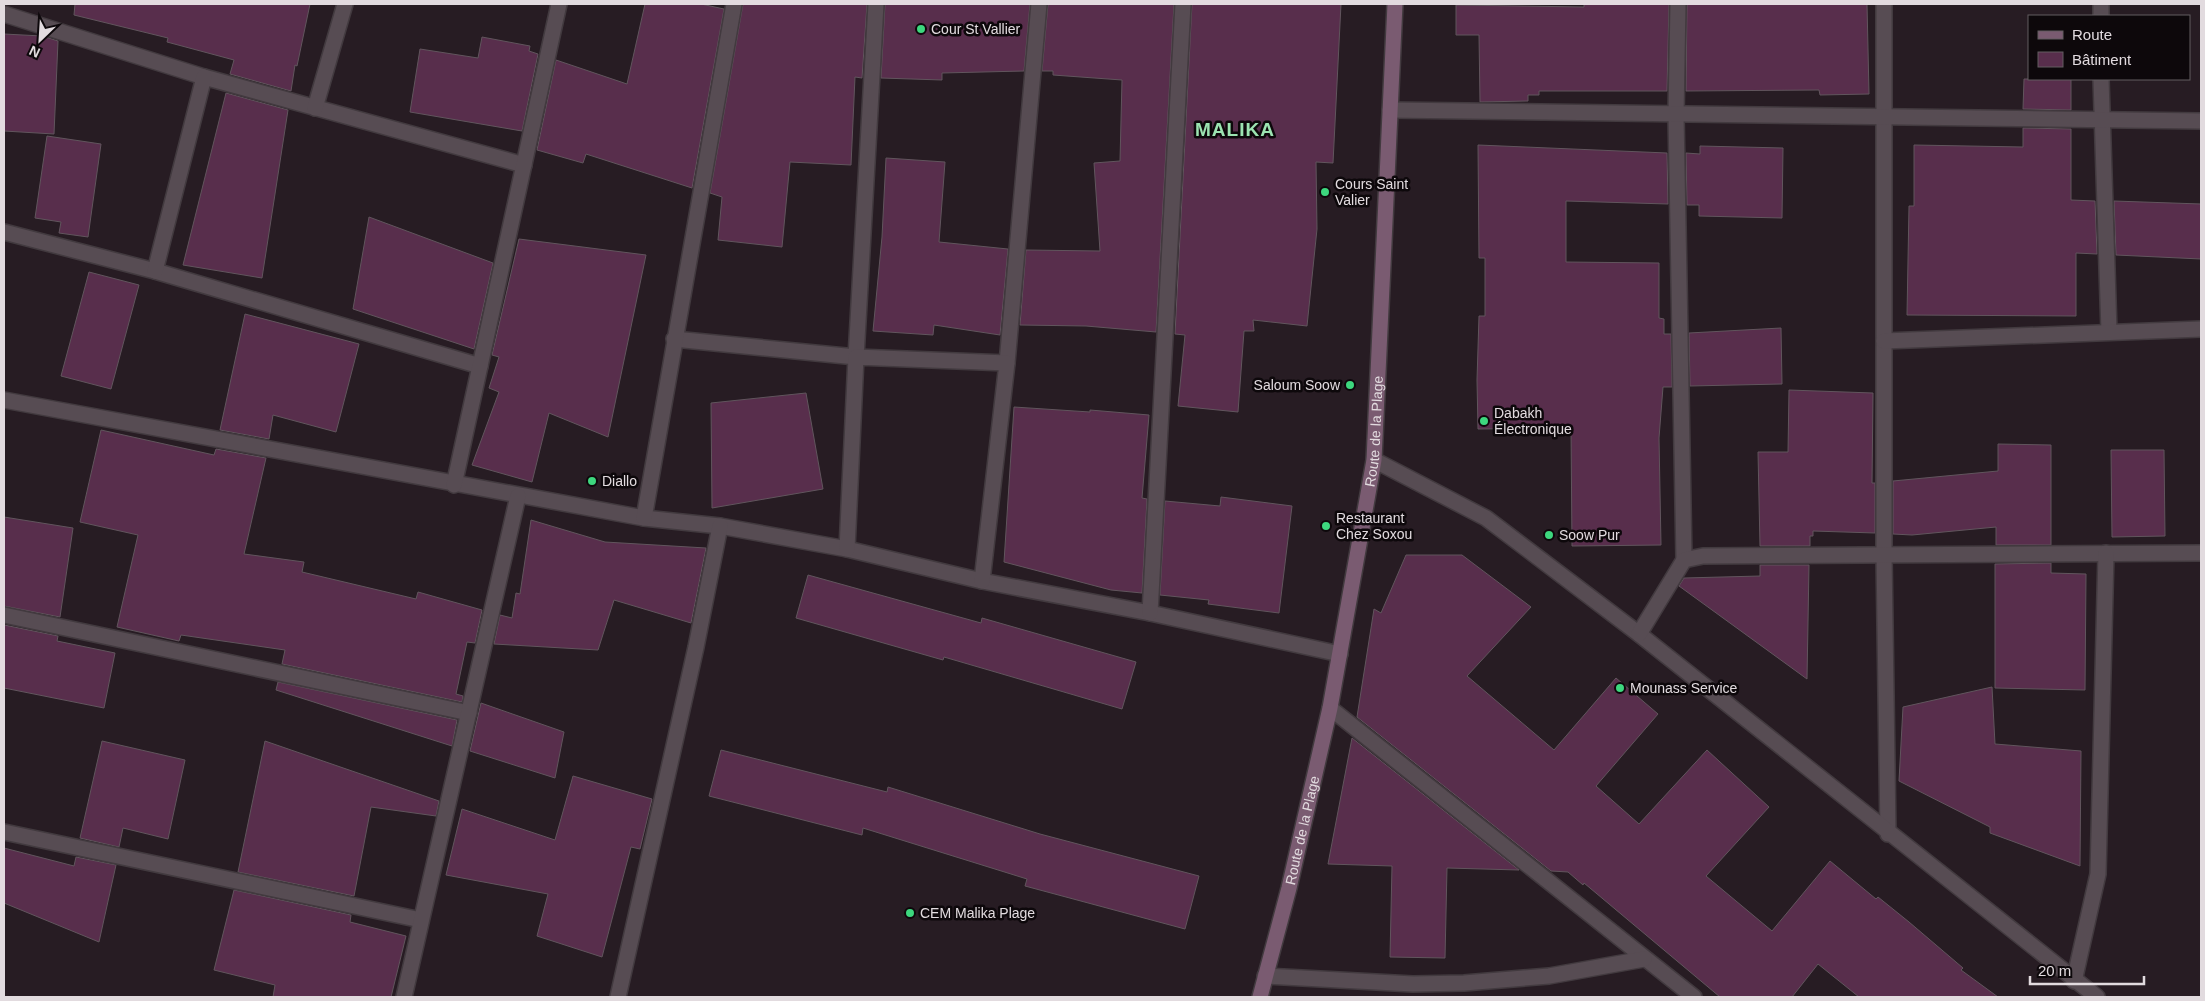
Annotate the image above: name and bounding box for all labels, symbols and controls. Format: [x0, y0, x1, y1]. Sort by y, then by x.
north arrow [15, 15, 65, 65]
legend [2028, 15, 2190, 80]
place label: Cour St Vallier [931, 21, 1021, 37]
marker: Cour St Vallier [915, 23, 927, 35]
text: Route [2072, 26, 2112, 43]
text: N [27, 42, 42, 61]
text: Bâtiment [2072, 51, 2132, 68]
district label: MALIKA [1195, 119, 1275, 140]
place label: Cours Saint Valier [1335, 176, 1408, 208]
marker: Cours Saint Valier [1319, 186, 1331, 198]
street label: Route de la Plage [1361, 375, 1386, 488]
place label: Saloum Soow [1254, 377, 1341, 393]
marker: Saloum Soow [1344, 379, 1356, 391]
place label: Dabakh Électronique [1494, 405, 1572, 437]
marker: Dabakh Électronique [1478, 415, 1490, 427]
place label: Diallo [602, 473, 637, 489]
marker: Diallo [586, 475, 598, 487]
place label: Restaurant Chez Soxou [1336, 510, 1412, 542]
marker: Restaurant Chez Soxou [1320, 520, 1332, 532]
place label: Soow Pur [1559, 527, 1620, 543]
marker: Soow Pur [1543, 529, 1555, 541]
place label: Mounass Service [1630, 680, 1738, 696]
marker: Mounass Service [1614, 682, 1626, 694]
street label: Route de la Plage [1282, 774, 1322, 886]
place label: CEM Malika Plage [920, 905, 1035, 921]
marker: CEM Malika Plage [904, 907, 916, 919]
scale bar [2030, 954, 2144, 986]
text: 20 m [2038, 962, 2071, 979]

